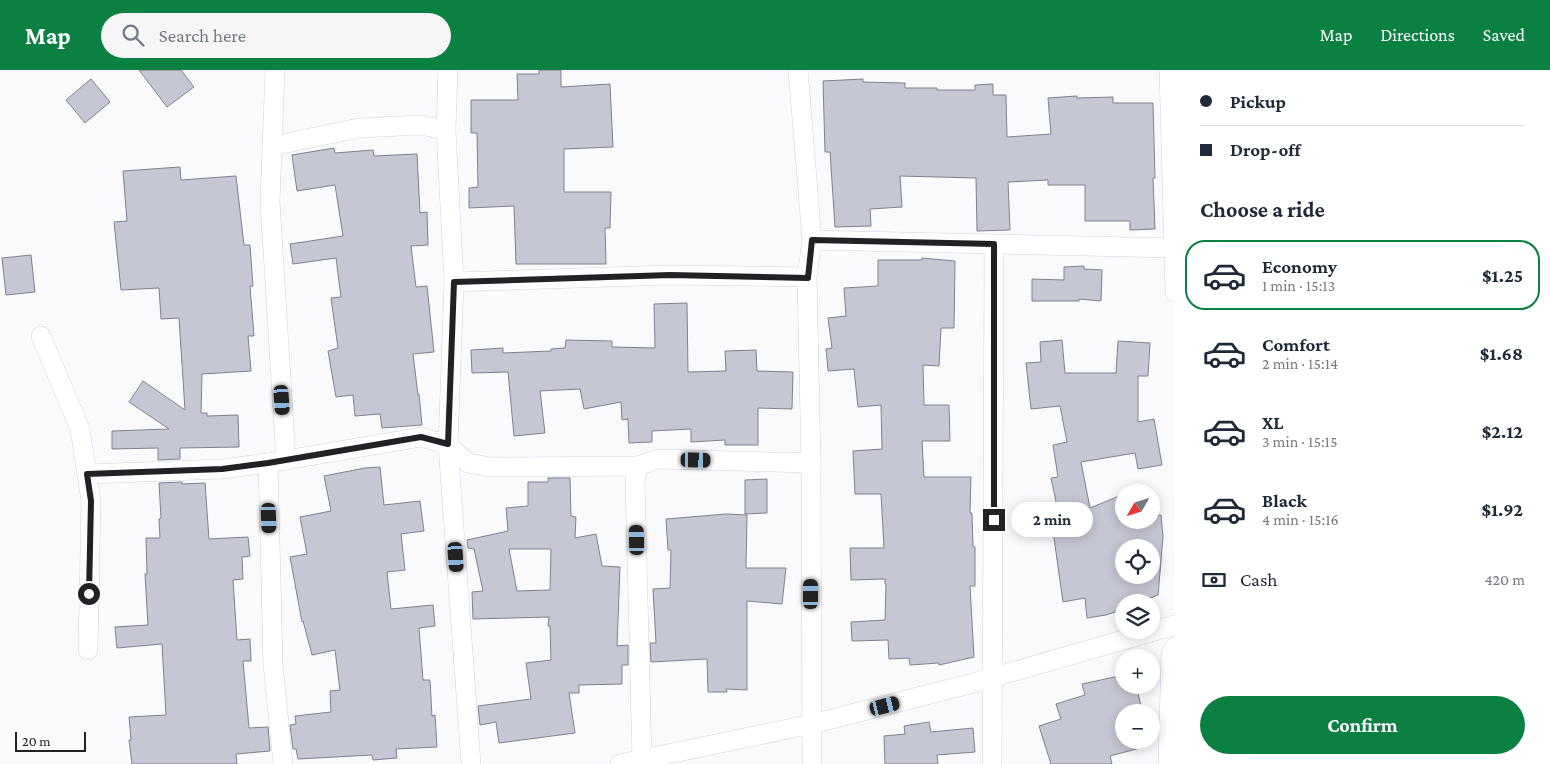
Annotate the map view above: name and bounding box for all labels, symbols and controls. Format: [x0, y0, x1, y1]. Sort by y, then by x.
search box [101, 13, 451, 58]
icon: search [119, 21, 147, 49]
text: Map [25, 22, 71, 49]
text: Search here [159, 25, 246, 46]
text: Map [1320, 25, 1352, 45]
text: Directions [1380, 25, 1455, 45]
text: Saved [1483, 25, 1525, 45]
text: Pickup [1230, 91, 1286, 112]
text: Drop-off [1230, 139, 1301, 160]
text: Choose a ride [1200, 197, 1325, 222]
icon: car [1202, 253, 1247, 298]
text: Economy [1262, 256, 1337, 277]
text: $1.25 [1482, 265, 1523, 286]
text: 1 min · 15:13 [1262, 277, 1335, 294]
icon: car [1202, 331, 1247, 376]
text: Comfort [1262, 334, 1330, 355]
text: $1.68 [1480, 343, 1523, 364]
text: 2 min · 15:14 [1262, 355, 1338, 372]
car [273, 385, 290, 415]
icon: car [1202, 409, 1247, 454]
text: XL [1262, 412, 1284, 433]
text: $2.12 [1482, 421, 1523, 442]
text: 3 min · 15:15 [1262, 433, 1337, 450]
car [680, 452, 711, 468]
north arrow [1115, 484, 1160, 529]
map controls [1115, 484, 1160, 749]
icon: car [1202, 487, 1247, 532]
text: Black [1262, 490, 1307, 511]
text: $1.92 [1481, 499, 1523, 520]
callout: 2 min [1012, 502, 1094, 538]
car [260, 503, 277, 533]
route end [983, 509, 1005, 531]
text: 2 min [1033, 511, 1071, 528]
text: 4 min · 15:16 [1262, 511, 1339, 528]
car [629, 525, 644, 555]
button: locate [1115, 539, 1160, 584]
car [447, 542, 464, 572]
icon: cash [1200, 566, 1228, 594]
text: Cash [1240, 569, 1278, 590]
text: 420 m [1484, 571, 1525, 588]
car [803, 579, 818, 609]
route start [78, 583, 100, 605]
button: layers [1115, 594, 1160, 639]
button: + [1115, 649, 1160, 694]
car [868, 695, 901, 717]
button: Confirm [1200, 696, 1525, 754]
button: − [1115, 704, 1160, 749]
scale bar [15, 729, 86, 752]
text: 20 m [22, 733, 50, 749]

